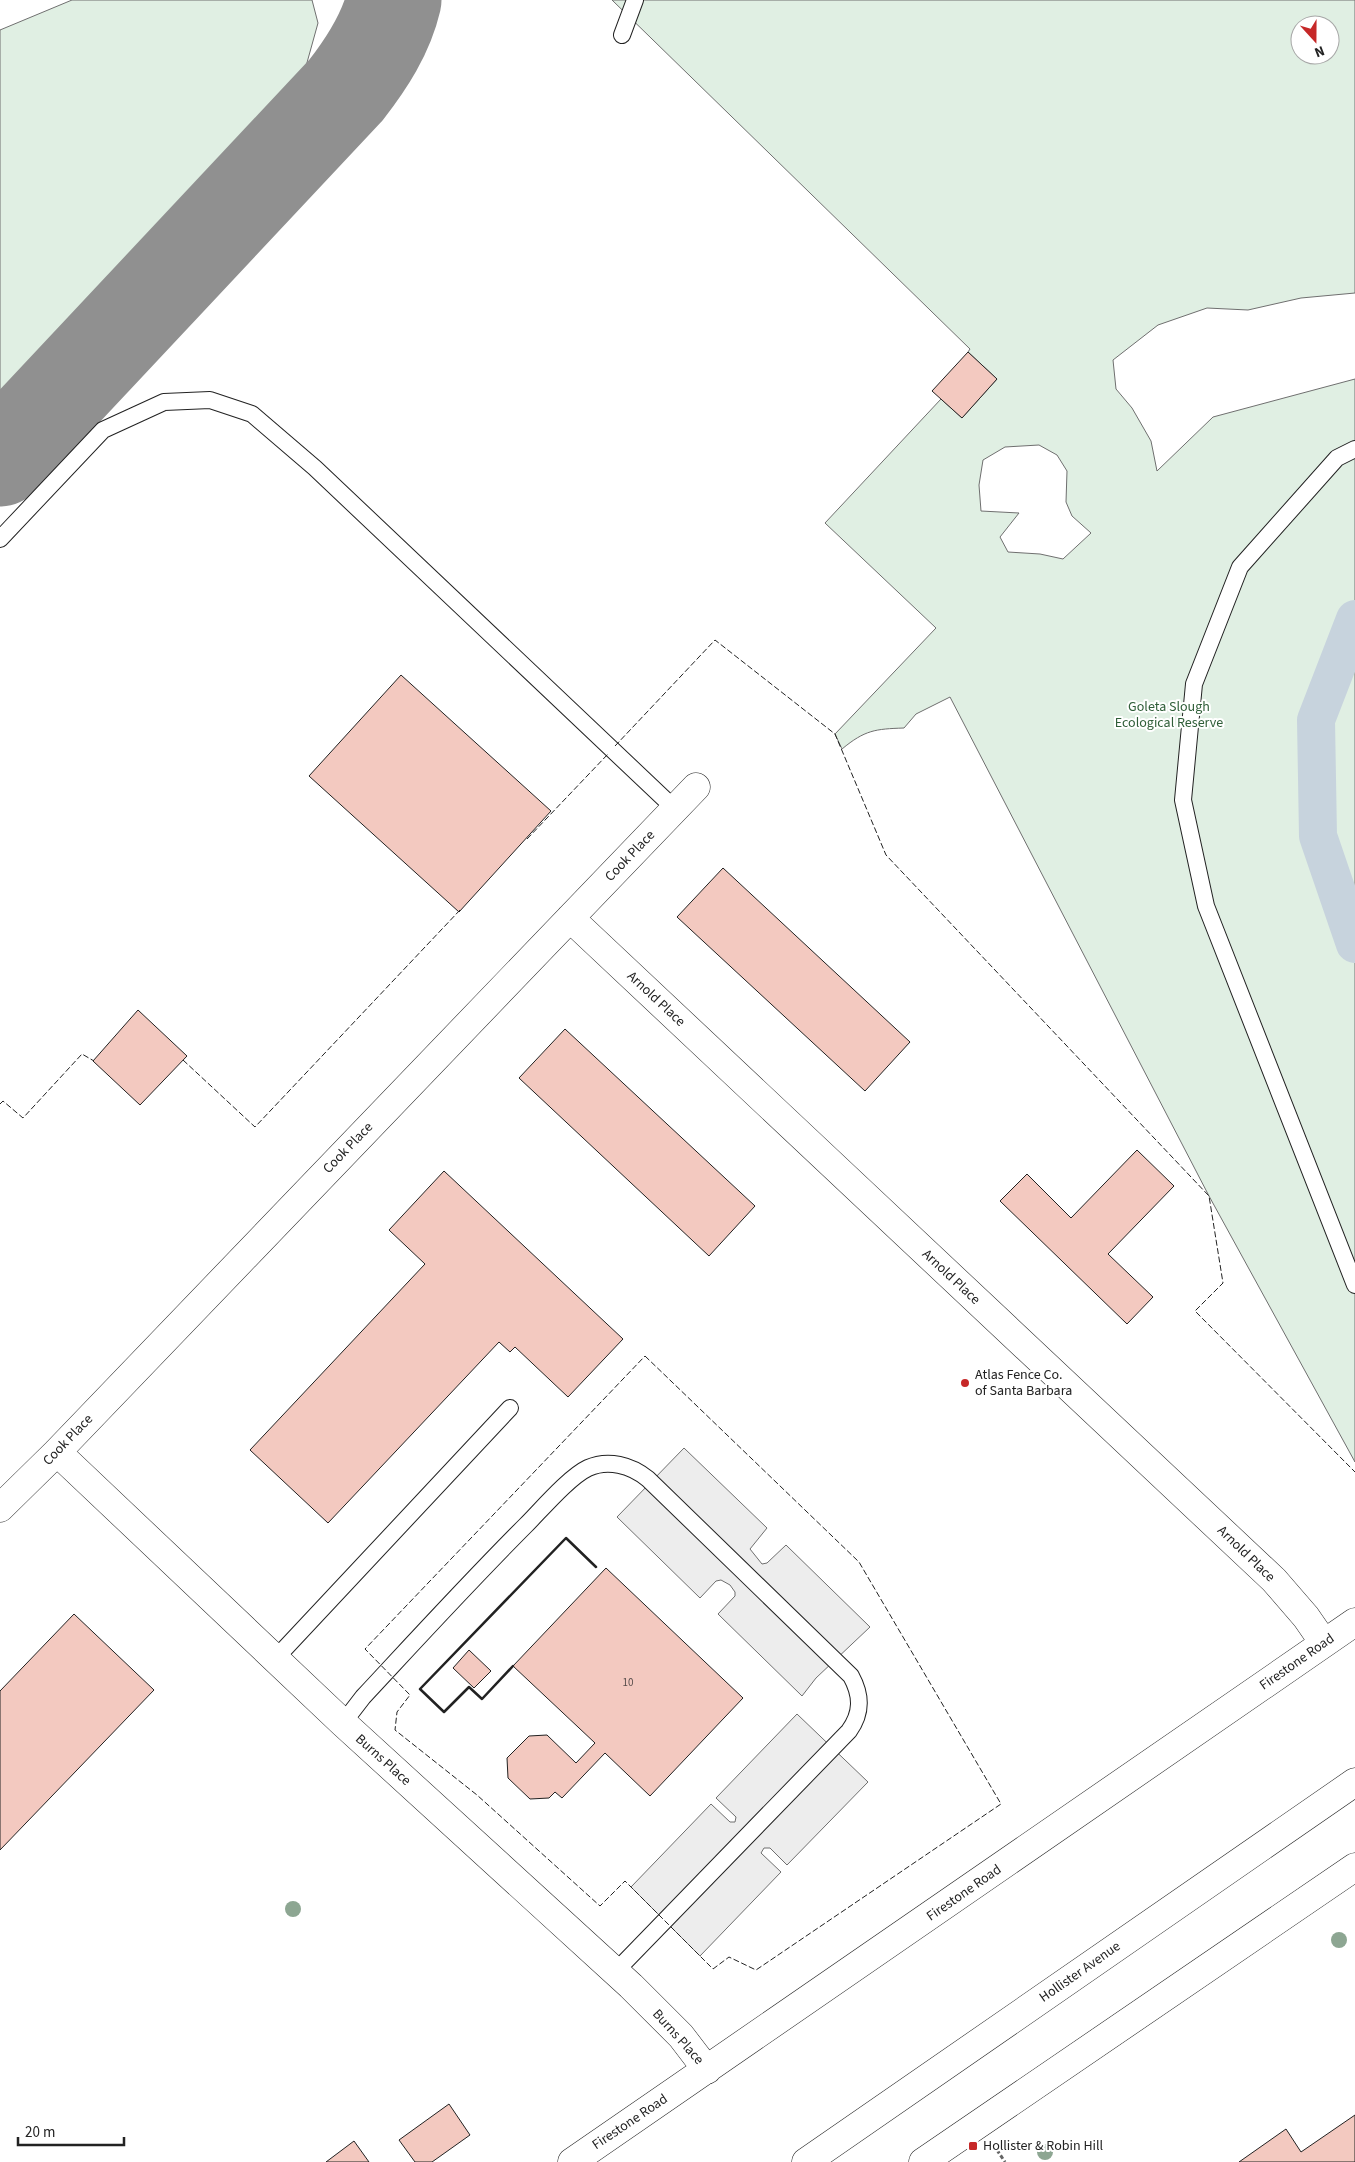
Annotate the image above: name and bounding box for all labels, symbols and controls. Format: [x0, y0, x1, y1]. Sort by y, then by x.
north arrow [1290, 15, 1340, 65]
text: N [1311, 40, 1327, 62]
park label: Goleta Slough Ecological Reserve [1115, 697, 1223, 733]
street label: Cook Place [600, 826, 660, 886]
street label: Arnold Place [622, 967, 690, 1031]
street label: Cook Place [318, 1118, 378, 1178]
street label: Arnold Place [917, 1245, 985, 1309]
place label: Atlas Fence Co. of Santa Barbara [975, 1365, 1072, 1401]
marker: Atlas Fence Co. of Santa Barbara [959, 1377, 971, 1389]
street label: Cook Place [38, 1410, 98, 1470]
street label: Arnold Place [1213, 1521, 1279, 1587]
street label: Firestone Road [1256, 1629, 1338, 1695]
house number: 10 [623, 1675, 633, 1690]
street label: Burns Place [351, 1730, 415, 1790]
street label: Firestone Road [923, 1860, 1005, 1926]
street label: Hollister Avenue [1035, 1936, 1125, 2007]
street label: Burns Place [648, 2005, 708, 2069]
street label: Firestone Road [588, 2089, 672, 2155]
scale bar [18, 2114, 124, 2146]
text: 20 m [25, 2122, 55, 2143]
place label: Hollister & Robin Hill [983, 2136, 1104, 2156]
marker: Hollister & Robin Hill [967, 2140, 979, 2152]

